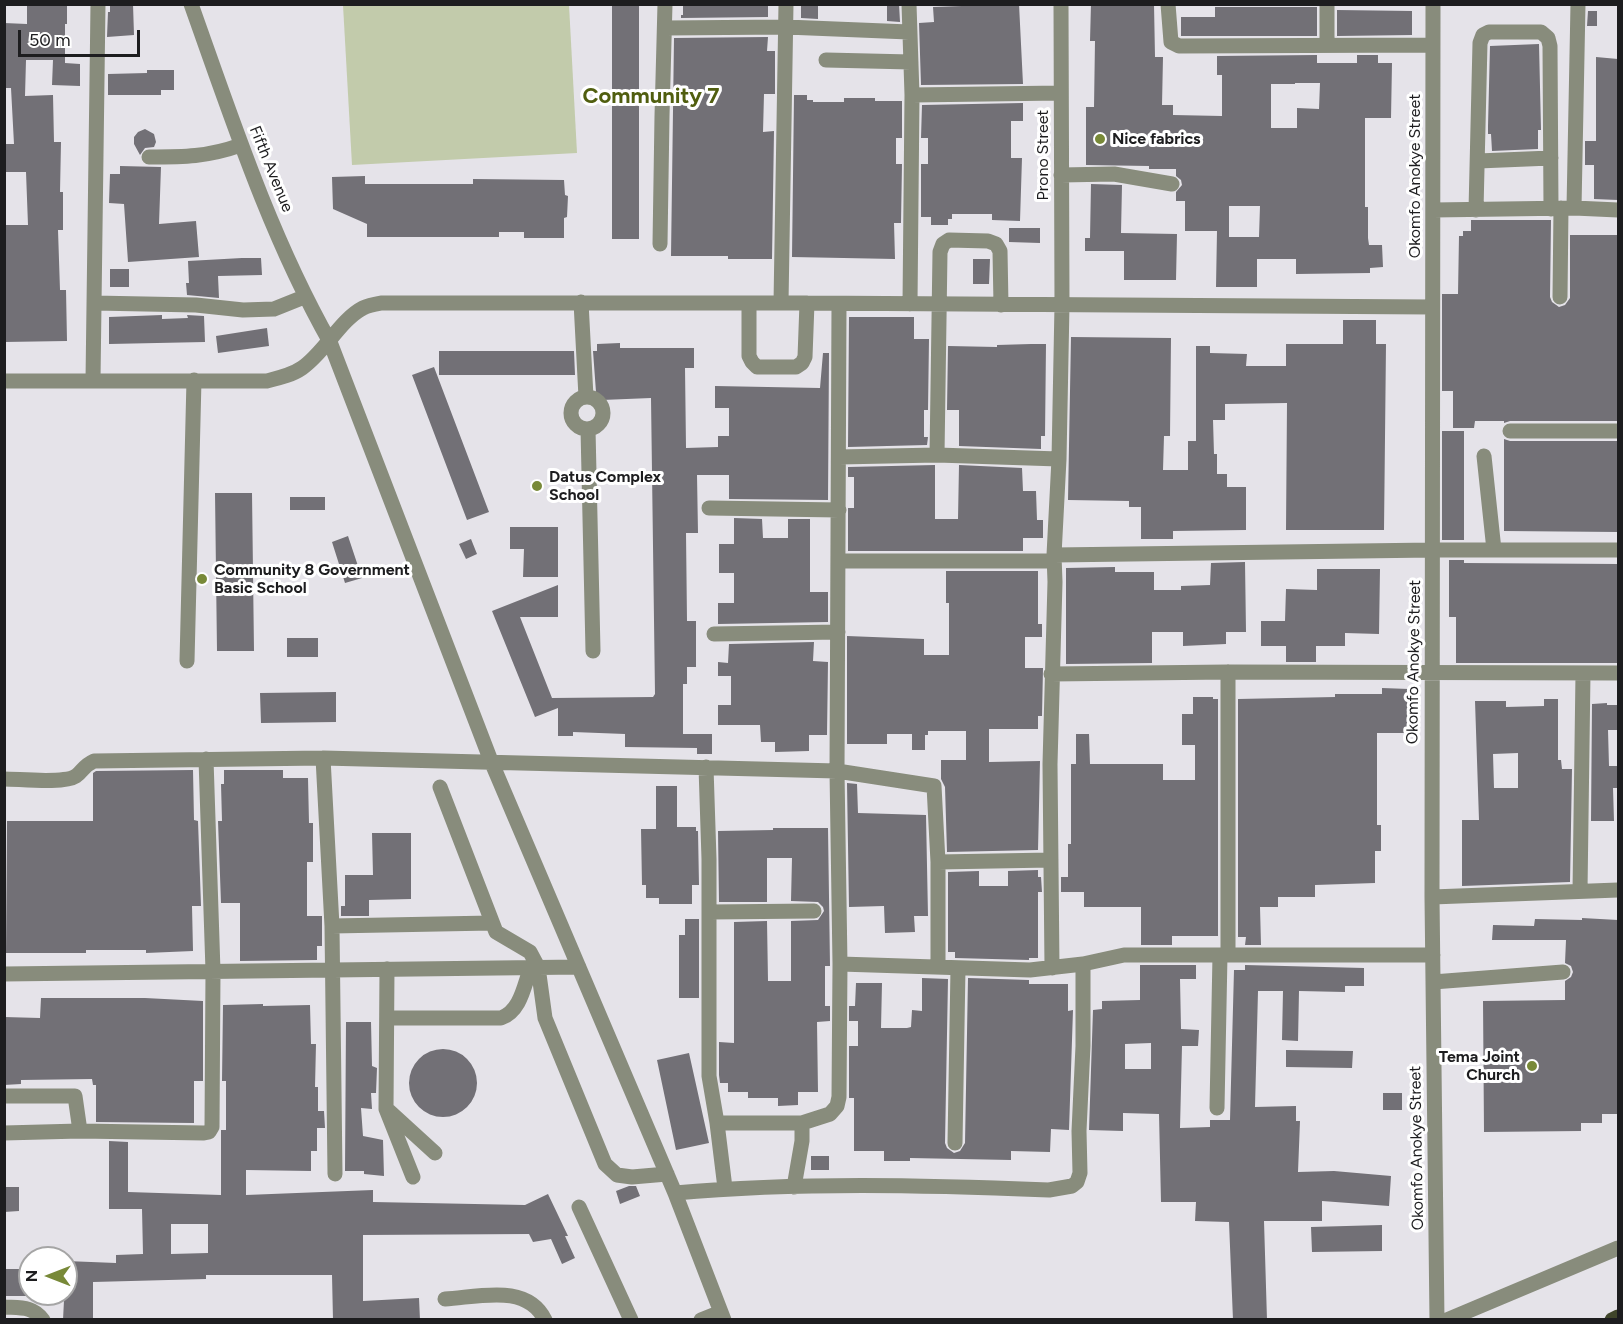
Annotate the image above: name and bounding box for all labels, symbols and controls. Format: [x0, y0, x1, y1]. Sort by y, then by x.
scale bar [21, 18, 142, 56]
text: 50 m [29, 29, 71, 51]
district label: Community 7 [583, 84, 719, 110]
street label: Okomfo Anokye Street [1405, 94, 1425, 258]
street label: Prono Street [1033, 110, 1053, 200]
street label: Fifth Avenue [245, 123, 297, 215]
place label: Nice fabrics [1112, 129, 1201, 149]
marker: Nice fabrics [1093, 132, 1107, 146]
place label: Datus Complex School [549, 467, 661, 505]
marker: Datus Complex School [530, 479, 544, 493]
place label: Community 8 Government Basic School [214, 560, 410, 598]
marker: Community 8 Government Basic School [195, 572, 209, 586]
street label: Okomfo Anokye Street [1403, 580, 1425, 744]
place label: Tema Joint Church [1439, 1047, 1520, 1085]
marker: Tema Joint Church [1525, 1059, 1539, 1073]
street label: Okomfo Anokye Street [1406, 1066, 1428, 1230]
north arrow [18, 1246, 78, 1306]
text: N [22, 1270, 41, 1282]

